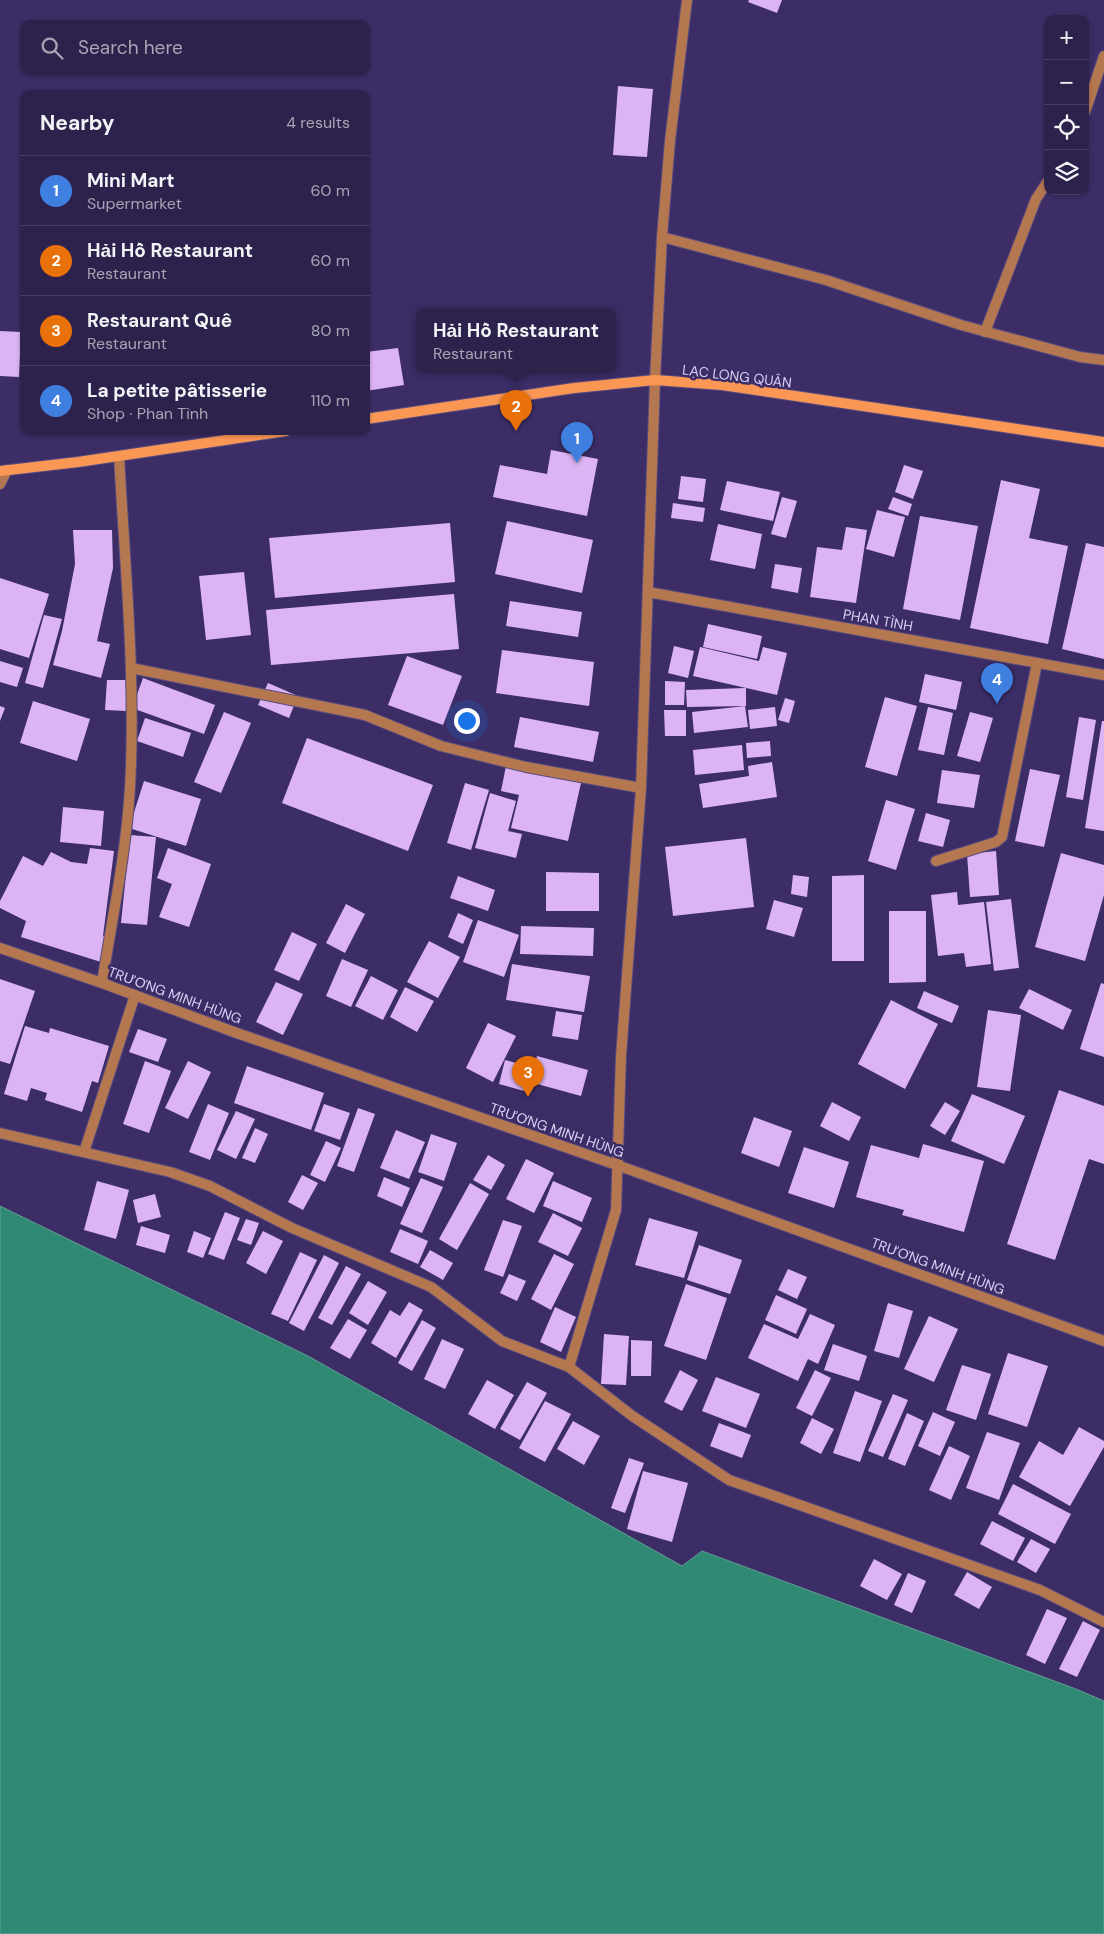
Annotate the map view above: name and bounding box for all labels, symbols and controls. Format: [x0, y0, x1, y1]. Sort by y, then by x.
map controls [1044, 15, 1089, 195]
button: + [1044, 15, 1089, 60]
search box [20, 20, 370, 75]
icon: search [38, 34, 66, 62]
text: Search here [78, 35, 183, 60]
button: − [1044, 60, 1089, 105]
button: locate [1044, 105, 1089, 150]
text: Nearby [40, 109, 114, 137]
text: 4 results [286, 112, 350, 133]
button: layers [1044, 150, 1089, 195]
text: Mini Mart [87, 168, 174, 193]
text: 1 [53, 180, 59, 201]
text: 60 m [310, 180, 350, 201]
text: Supermarket [87, 193, 182, 214]
text: Hải Hồ Restaurant [87, 238, 253, 263]
text: 2 [51, 250, 61, 271]
text: 60 m [310, 250, 350, 271]
text: Restaurant [87, 263, 167, 284]
text: Restaurant Quê [87, 308, 232, 333]
popup [416, 308, 616, 373]
text: Hải Hồ Restaurant [433, 318, 599, 343]
text: 3 [51, 320, 61, 341]
text: 80 m [311, 320, 350, 341]
text: Restaurant [87, 333, 167, 354]
text: Restaurant [433, 343, 513, 364]
street label: LẠC LONG QUÂN [681, 360, 793, 392]
text: La petite pâtisserie [87, 378, 267, 403]
text: 4 [51, 390, 61, 411]
text: 110 m [311, 390, 350, 411]
pin: 2 [500, 390, 532, 431]
text: Shop · Phan Tình [87, 403, 208, 424]
pin: 1 [561, 422, 593, 463]
street label: PHAN TÌNH [842, 605, 914, 635]
pin: 4 [981, 663, 1013, 704]
your location [454, 708, 480, 734]
street label: TRƯƠNG MINH HÙNG [106, 962, 244, 1028]
pin: 3 [512, 1056, 544, 1097]
street label: TRƯƠNG MINH HÙNG [487, 1099, 627, 1161]
street label: TRƯƠNG MINH HÙNG [869, 1233, 1007, 1299]

